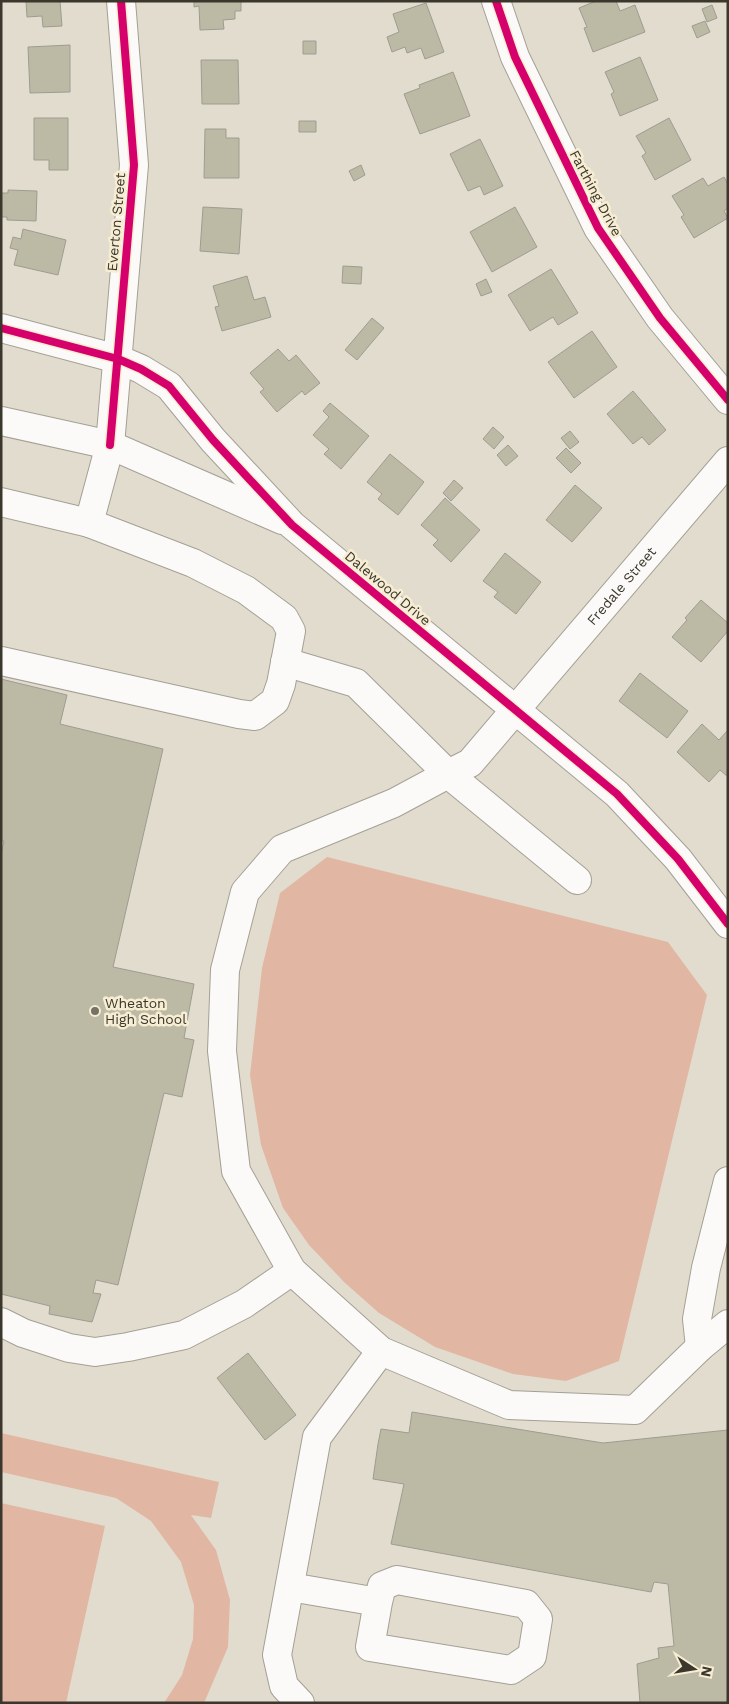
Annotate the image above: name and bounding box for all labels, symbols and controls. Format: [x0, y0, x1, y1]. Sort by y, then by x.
street label: Farthing Drive [567, 147, 625, 239]
street label: Everton Street [104, 172, 128, 272]
street label: Fredale Street [584, 543, 659, 628]
street label: Dalewood Drive [342, 548, 434, 628]
place label: Wheaton High School [105, 995, 187, 1027]
marker: Wheaton High School [89, 1005, 101, 1017]
north arrow [669, 1644, 719, 1694]
text: N [698, 1665, 716, 1678]

